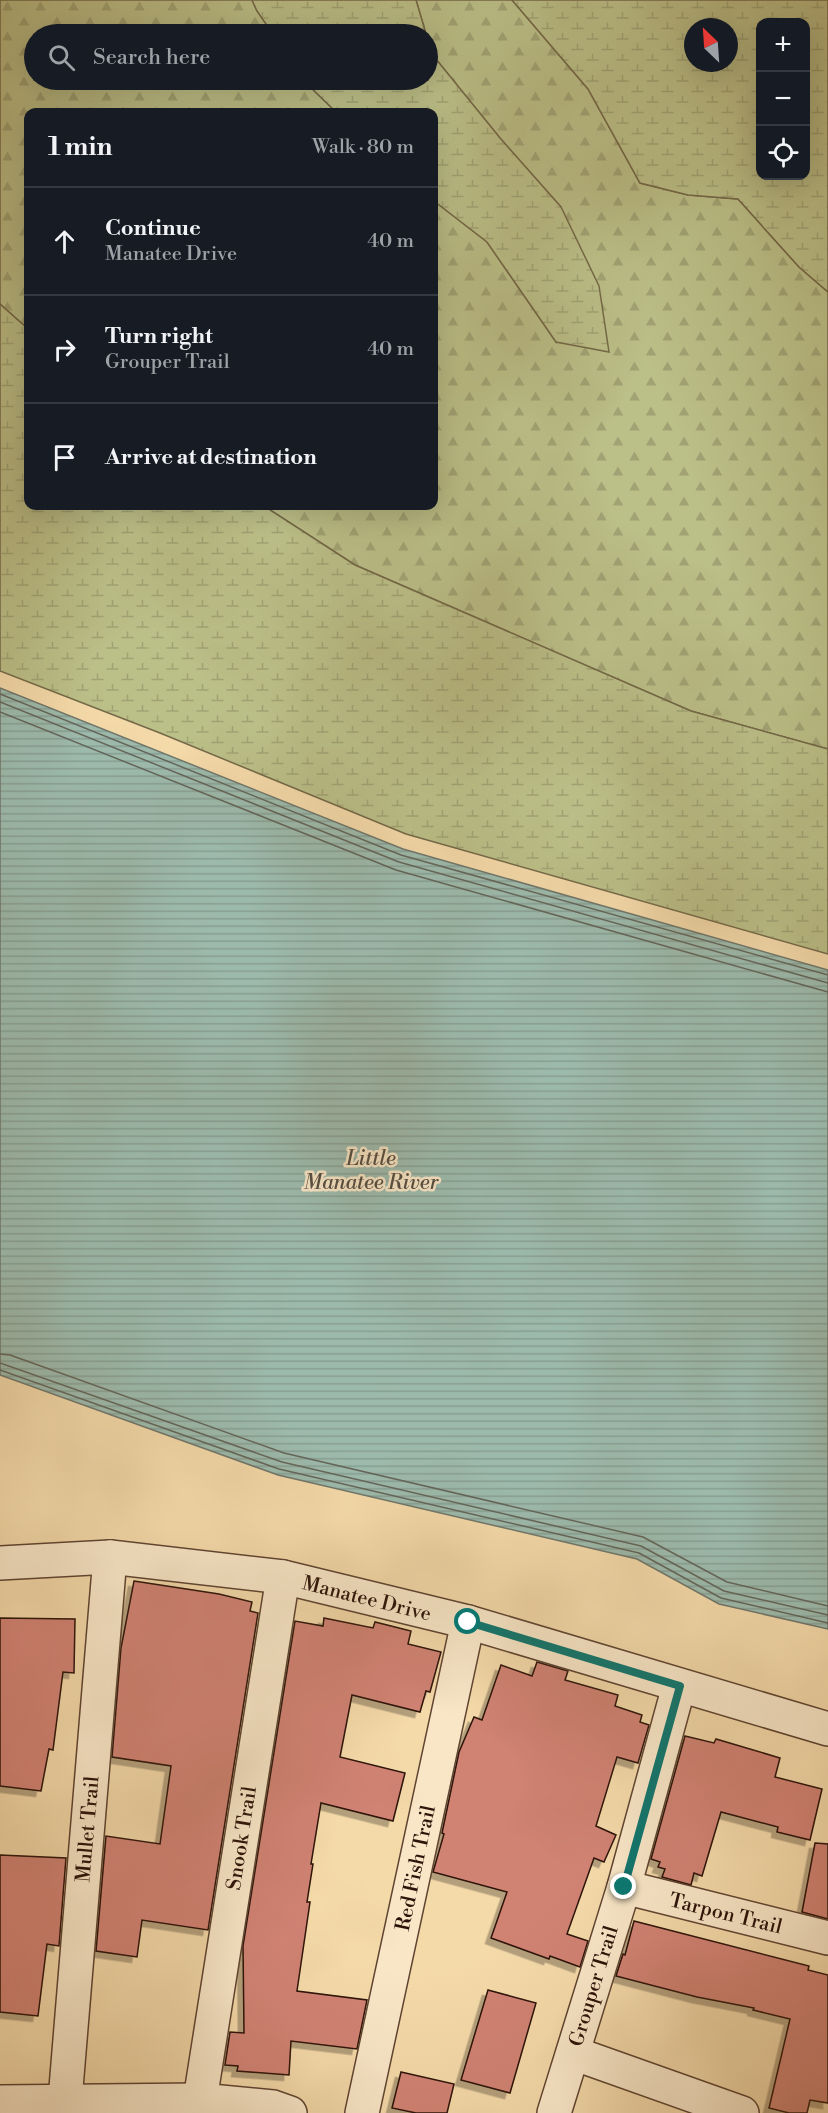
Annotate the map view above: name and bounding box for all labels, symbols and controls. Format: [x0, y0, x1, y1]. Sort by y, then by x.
north arrow [684, 18, 738, 72]
map controls [756, 18, 810, 180]
button: + [756, 18, 810, 72]
search box [24, 24, 438, 90]
icon: search [45, 41, 78, 74]
text: Search here [93, 44, 210, 71]
button: − [756, 72, 810, 126]
button: locate [756, 126, 810, 180]
text: 1 min [48, 131, 113, 163]
text: Walk · 80 m [312, 135, 414, 160]
text: Continue [105, 215, 201, 242]
icon: ahead [48, 225, 81, 258]
text: 40 m [367, 229, 414, 254]
text: Manatee Drive [105, 242, 237, 267]
text: Turn right [105, 323, 213, 350]
icon: right [48, 333, 81, 366]
text: 40 m [367, 337, 414, 362]
text: Grouper Trail [105, 350, 230, 375]
icon: arrive [48, 441, 81, 474]
text: Arrive at destination [105, 444, 317, 471]
water label: Little Manatee River [304, 1146, 439, 1196]
street label: Manatee Drive [300, 1571, 434, 1628]
route start [454, 1608, 480, 1634]
street label: Mullet Trail [71, 1775, 106, 1883]
street label: Snook Trail [222, 1784, 263, 1892]
street label: Red Fish Trail [391, 1803, 442, 1934]
route end [610, 1873, 636, 1899]
street label: Tarpon Trail [667, 1888, 785, 1941]
street label: Grouper Trail [564, 1923, 625, 2050]

